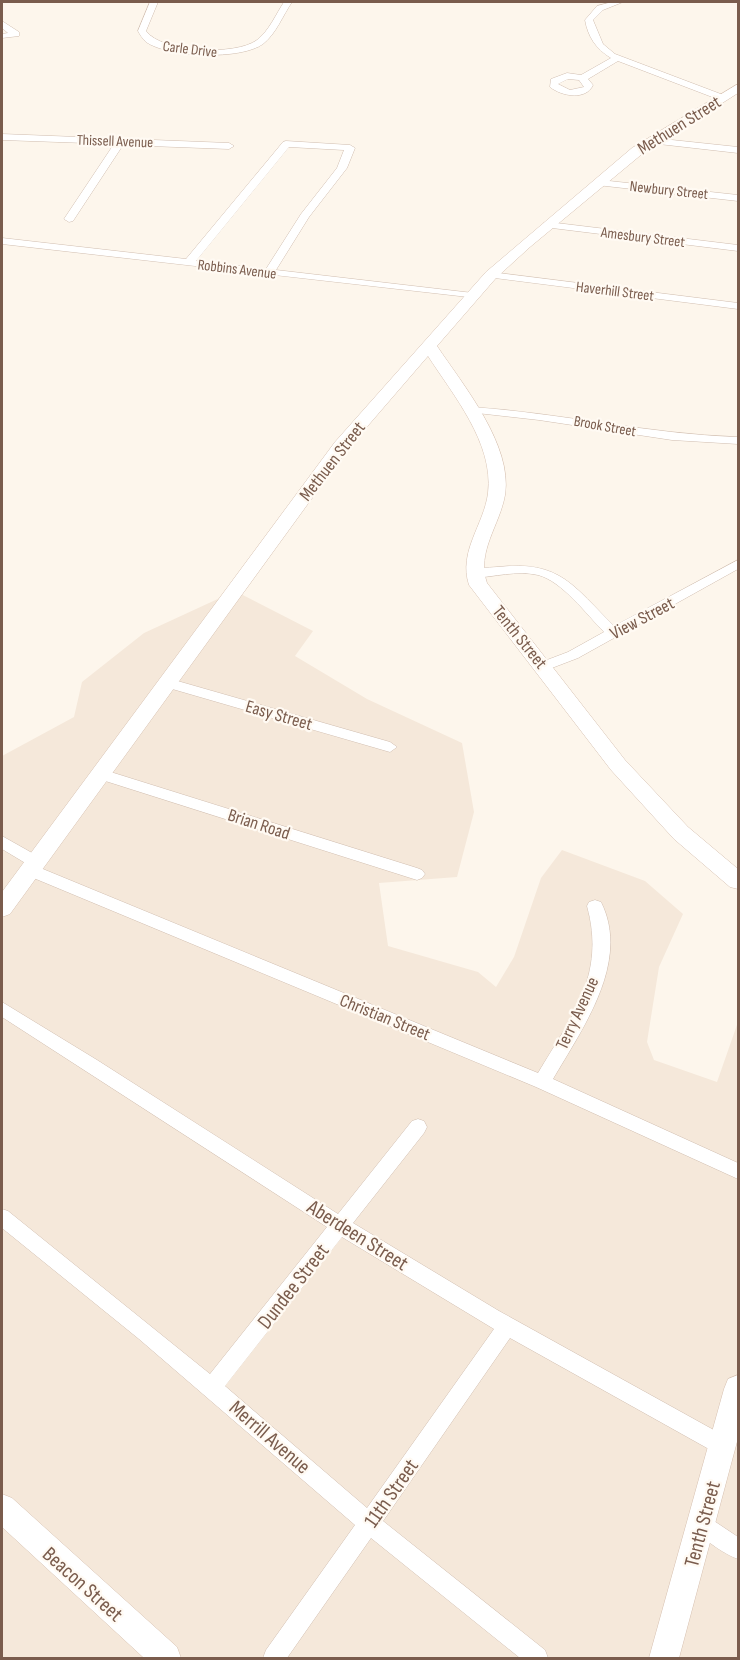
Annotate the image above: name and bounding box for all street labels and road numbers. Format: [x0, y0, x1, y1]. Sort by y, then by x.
street label: Carle Drive [162, 37, 218, 62]
street label: Methuen Street [634, 91, 725, 159]
street label: Thissell Avenue [76, 131, 154, 152]
street label: Newbury Street [629, 177, 710, 204]
street label: Amesbury Street [599, 223, 686, 252]
street label: Robbins Avenue [197, 255, 277, 284]
street label: Haverhill Street [575, 277, 655, 306]
street label: Brook Street [572, 412, 638, 441]
street label: Methuen Street [295, 417, 370, 505]
street label: View Street [607, 593, 678, 644]
street label: Tenth Street [488, 601, 552, 674]
street label: Easy Street [243, 696, 315, 735]
street label: Brian Road [225, 805, 293, 844]
street label: Terry Avenue [552, 974, 603, 1053]
street label: Christian Street [336, 990, 434, 1045]
street label: Aberdeen Street [302, 1194, 413, 1276]
street label: Dundee Street [252, 1239, 334, 1334]
street label: Merrill Avenue [224, 1395, 315, 1479]
street label: 11th Street [359, 1454, 424, 1532]
street label: Tenth Street [679, 1479, 726, 1570]
street label: Beacon Street [37, 1542, 128, 1627]

